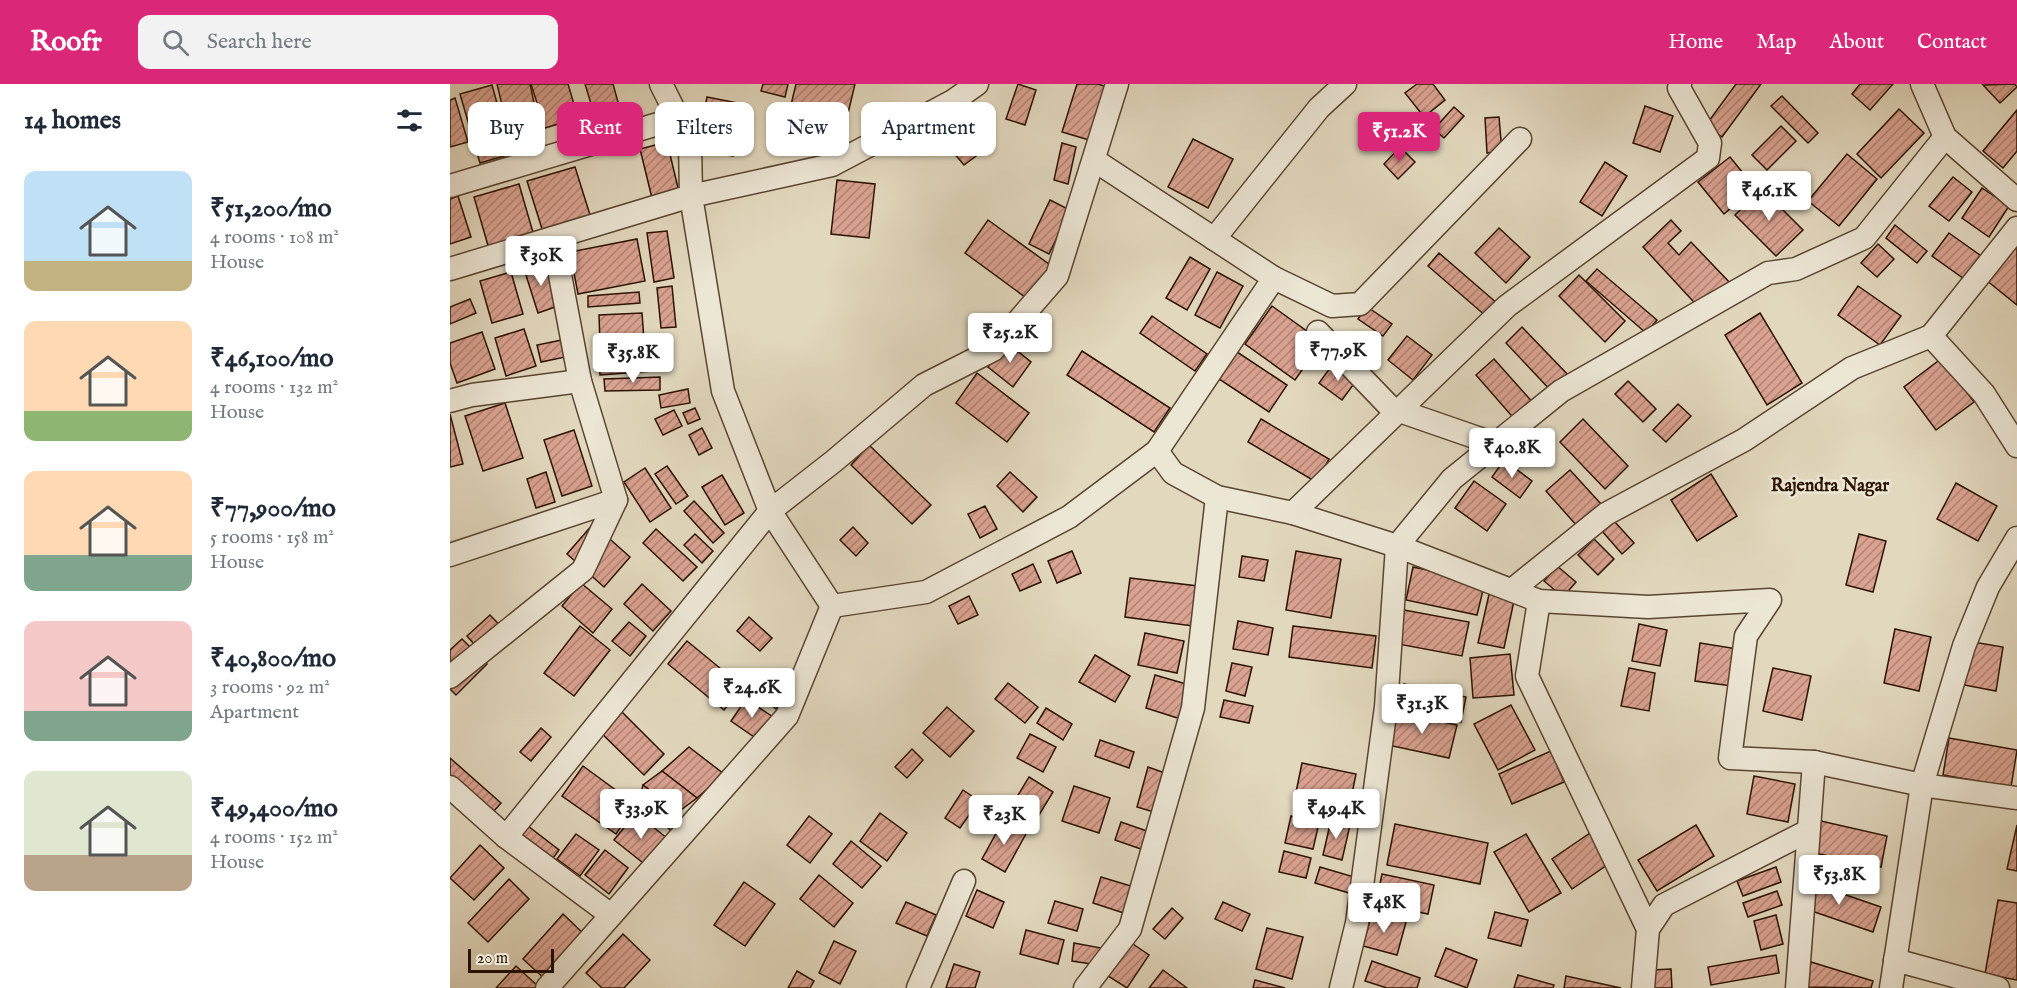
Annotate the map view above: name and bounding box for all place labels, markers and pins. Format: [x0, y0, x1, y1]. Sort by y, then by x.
pin: ₹51.2K [1350, 112, 1448, 163]
pin: ₹46.1K [1720, 171, 1818, 222]
pin: ₹30K [505, 236, 577, 287]
pin: ₹25.2K [961, 313, 1059, 364]
pin: ₹77.9K [1289, 331, 1387, 382]
pin: ₹35.8K [584, 333, 682, 384]
pin: ₹40.8K [1463, 428, 1561, 479]
pin: ₹24.6K [703, 668, 801, 719]
pin: ₹31.3K [1373, 684, 1471, 735]
pin: ₹33.9K [592, 789, 690, 840]
pin: ₹49.4K [1287, 789, 1385, 840]
pin: ₹23K [968, 795, 1040, 846]
pin: ₹53.8K [1790, 855, 1888, 906]
pin: ₹48K [1348, 883, 1420, 934]

